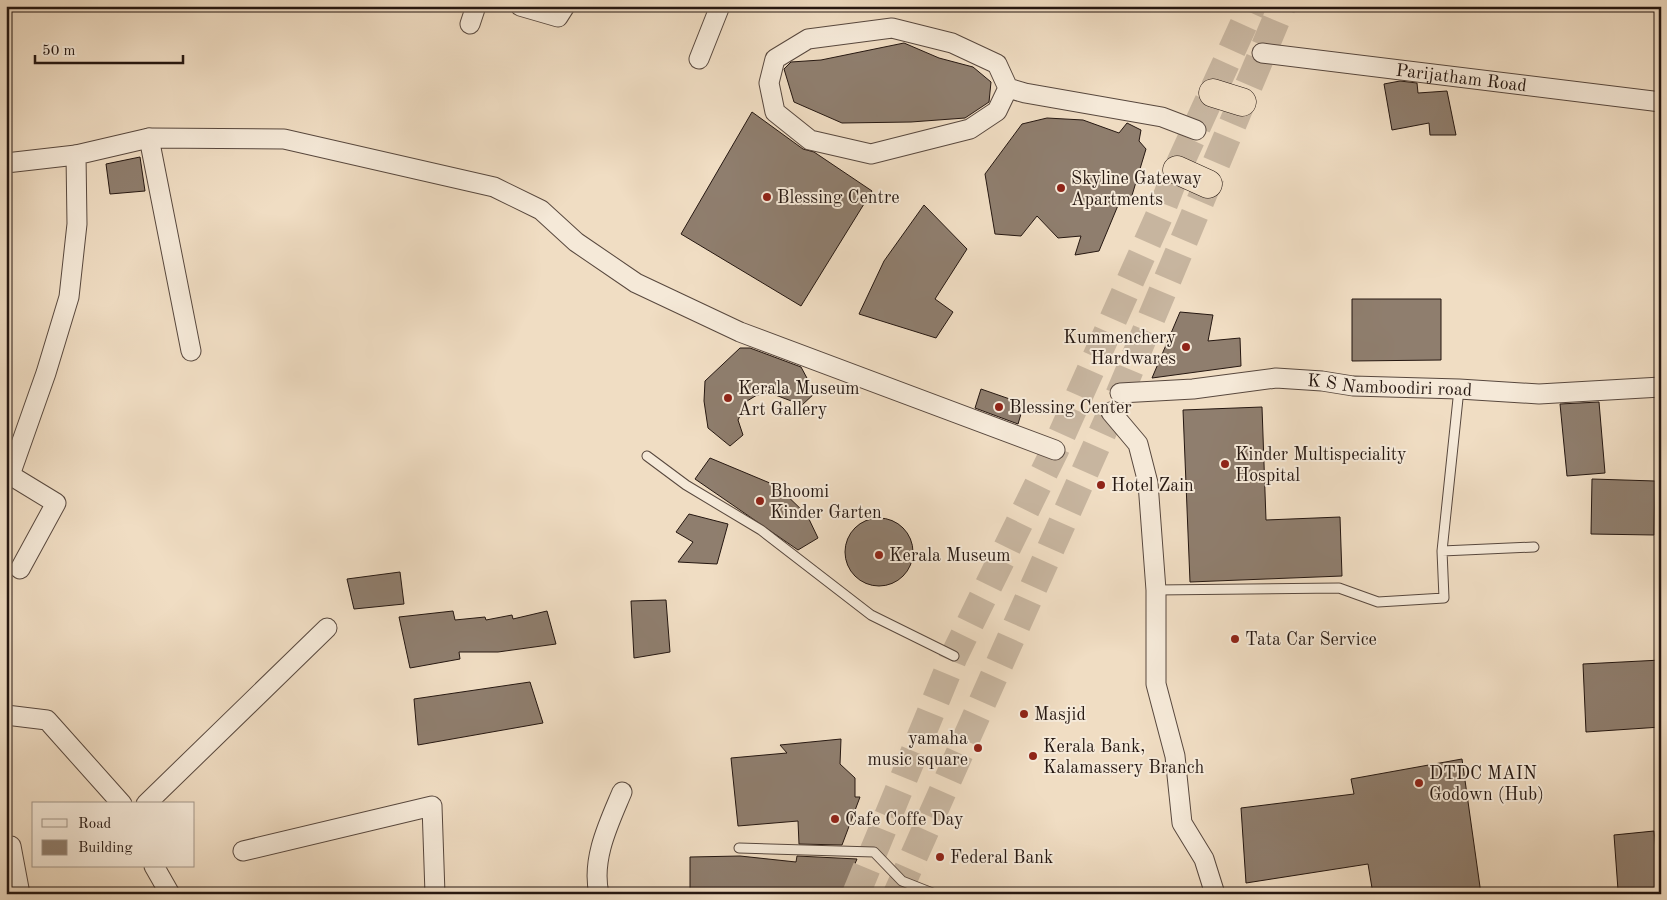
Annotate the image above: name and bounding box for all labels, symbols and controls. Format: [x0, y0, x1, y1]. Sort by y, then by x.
scale bar [35, 32, 182, 64]
text: 50 m [42, 44, 76, 59]
street label: Parijatham Road [1395, 62, 1528, 95]
place label: Skyline Gateway Apartments [1071, 170, 1202, 209]
marker: Skyline Gateway Apartments [1055, 182, 1067, 194]
place label: Blessing Centre [777, 189, 900, 207]
marker: Blessing Centre [761, 191, 773, 203]
place label: Kummenchery Hardwares [1063, 329, 1176, 368]
marker: Kummenchery Hardwares [1180, 341, 1192, 353]
street label: K S Namboodiri road [1307, 372, 1473, 400]
place label: Kerala Museum Art Gallery [738, 380, 860, 419]
marker: Kerala Museum Art Gallery [722, 392, 734, 404]
place label: Blessing Center [1009, 399, 1132, 417]
marker: Blessing Center [993, 401, 1005, 413]
place label: Kinder Multispeciality Hospital [1235, 446, 1407, 485]
marker: Kinder Multispeciality Hospital [1219, 458, 1231, 470]
place label: Hotel Zain [1111, 477, 1194, 495]
marker: Hotel Zain [1095, 479, 1107, 491]
place label: Bhoomi Kinder Garten [770, 483, 882, 522]
marker: Bhoomi Kinder Garten [754, 495, 766, 507]
place label: Kerala Museum [889, 547, 1011, 565]
marker: Kerala Museum [873, 549, 885, 561]
place label: Tata Car Service [1245, 631, 1377, 649]
marker: Tata Car Service [1229, 633, 1241, 645]
place label: Masjid [1034, 706, 1086, 724]
marker: Masjid [1018, 708, 1030, 720]
place label: yamaha music square [868, 730, 968, 769]
place label: Kerala Bank, Kalamassery Branch [1043, 738, 1205, 777]
marker: yamaha music square [972, 742, 984, 754]
marker: Kerala Bank, Kalamassery Branch [1027, 750, 1039, 762]
place label: DTDC MAIN Godown (Hub) [1429, 765, 1544, 804]
marker: DTDC MAIN Godown (Hub) [1413, 777, 1425, 789]
legend [32, 802, 195, 868]
place label: Cafe Coffe Day [845, 811, 964, 829]
marker: Cafe Coffe Day [829, 813, 841, 825]
text: Road [78, 817, 112, 832]
text: Building [78, 841, 133, 856]
place label: Federal Bank [950, 849, 1053, 867]
marker: Federal Bank [934, 851, 946, 863]

